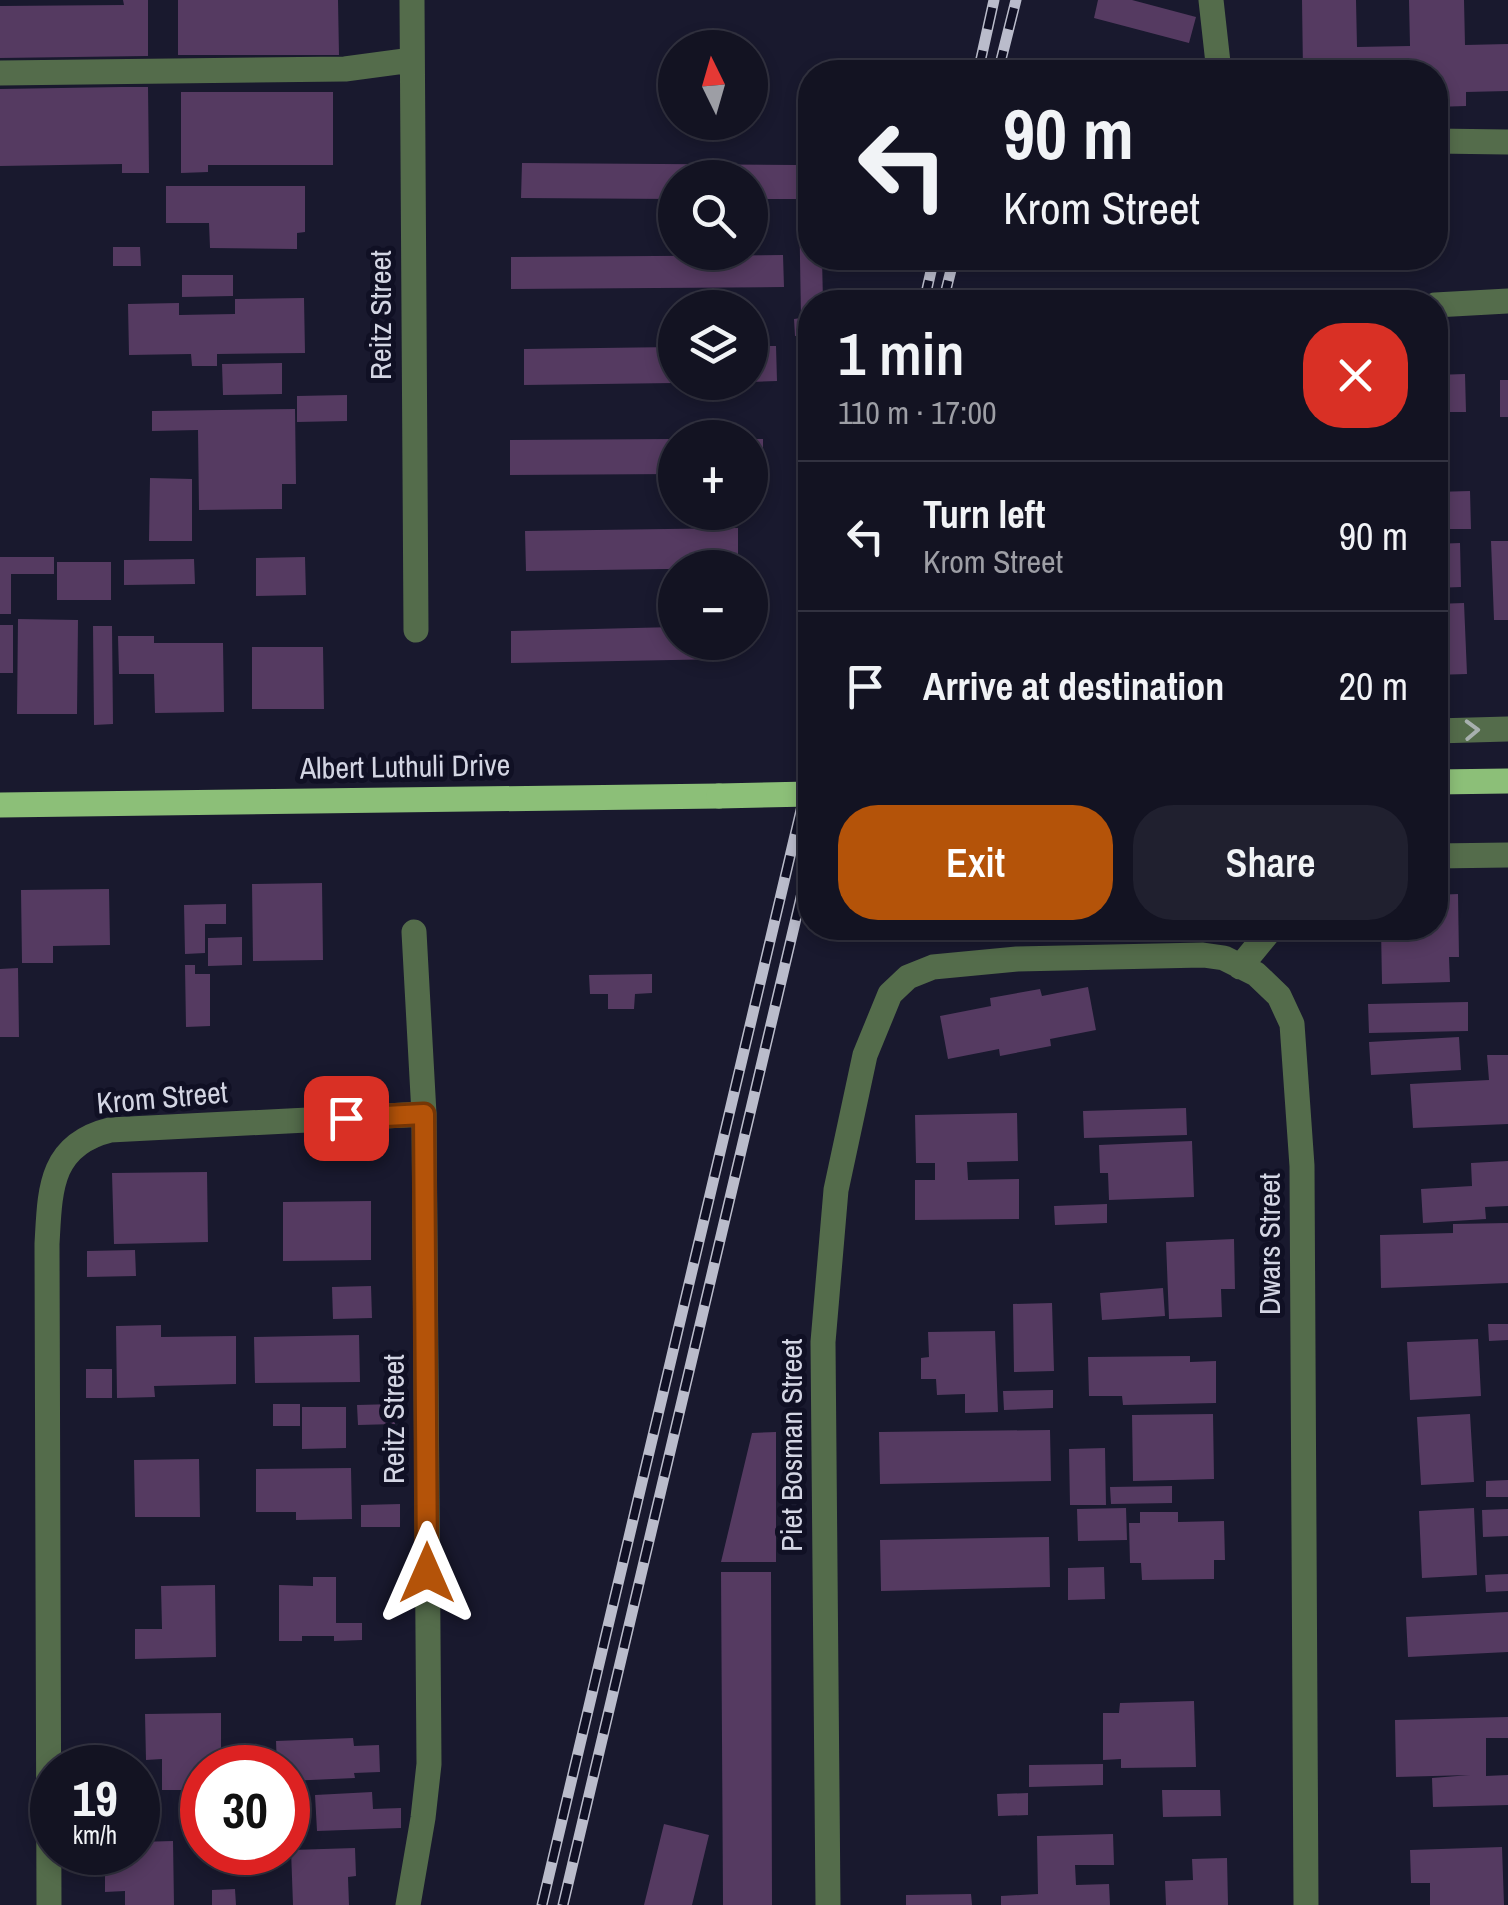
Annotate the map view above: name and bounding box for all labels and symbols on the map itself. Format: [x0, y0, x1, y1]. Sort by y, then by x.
north arrow [658, 30, 768, 140]
street label: Reitz Street [360, 250, 400, 380]
one-way arrow [1464, 720, 1480, 741]
street label: Albert Luthuli Drive [298, 744, 511, 788]
street label: Krom Street [95, 1071, 229, 1123]
pin [304, 1076, 389, 1161]
street label: Dwars Street [1249, 1173, 1289, 1315]
street label: Piet Bosman Street [771, 1338, 811, 1552]
street label: Reitz Street [373, 1354, 413, 1484]
position arrow [375, 1521, 479, 1625]
speed limit sign: 30 [180, 1745, 310, 1875]

